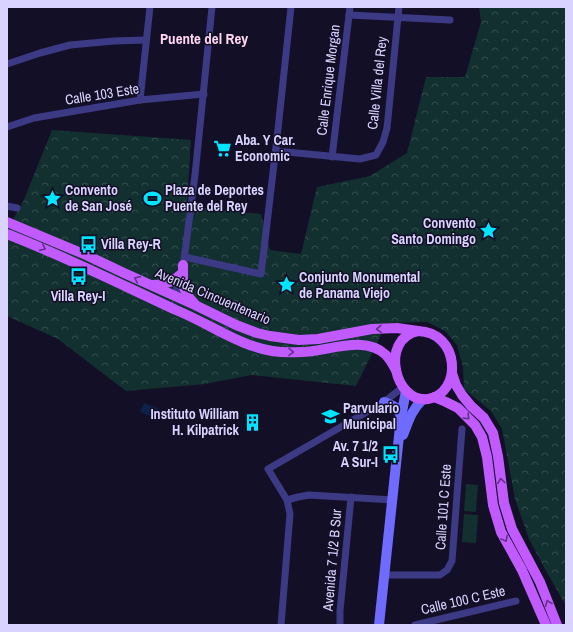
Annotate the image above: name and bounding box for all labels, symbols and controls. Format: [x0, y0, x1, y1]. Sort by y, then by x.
street label: Calle Enrique Morgan [312, 23, 344, 137]
district label: Puente del Rey [160, 28, 248, 49]
street label: Calle Villa del Rey [363, 35, 391, 130]
street label: Calle 103 Este [64, 79, 140, 109]
place label: Aba. Y Car. Economic [235, 131, 295, 165]
supermarket icon: Aba. Y Car. Economic [212, 138, 232, 158]
place label: Convento de San José [65, 181, 132, 215]
place label: Plaza de Deportes Puente del Rey [165, 181, 264, 215]
place icon: Convento de San José [42, 188, 62, 208]
sports icon: Plaza de Deportes Puente del Rey [142, 188, 162, 208]
place label: Convento Santo Domingo [391, 214, 476, 248]
place icon: Convento Santo Domingo [479, 221, 499, 241]
bus stop icon: Villa Rey-R [78, 234, 98, 254]
place label: Villa Rey-R [101, 235, 161, 253]
one-way arrow [39, 243, 46, 251]
street label: Avenida Cincuentenario [152, 263, 273, 328]
bus stop icon: Villa Rey-I [68, 266, 88, 286]
place label: Conjunto Monumental de Panama Viejo [299, 268, 420, 302]
place icon: Conjunto Monumental de Panama Viejo [276, 275, 296, 295]
one-way arrow [133, 276, 141, 284]
place label: Villa Rey-I [51, 287, 105, 305]
one-way arrow [376, 325, 382, 333]
one-way arrow [288, 348, 294, 356]
place label: Parvulario Municipal [343, 399, 399, 433]
place label: Instituto William H. Kilpatrick [150, 405, 240, 439]
school or university icon: Parvulario Municipal [320, 406, 340, 426]
building icon: Instituto William H. Kilpatrick [242, 412, 262, 432]
one-way arrow [462, 412, 470, 420]
place label: Av. 7 1/2 A Sur-I [333, 437, 378, 471]
bus stop icon: Av. 7 1/2 A Sur-I [381, 444, 401, 464]
street label: Calle 101 C Este [431, 463, 455, 551]
one-way arrow [497, 478, 506, 484]
street label: Avenida 7 1/2 B Sur [318, 508, 345, 613]
one-way arrow [500, 535, 508, 542]
street label: Calle 100 C Este [419, 582, 507, 618]
one-way arrow [545, 600, 553, 607]

